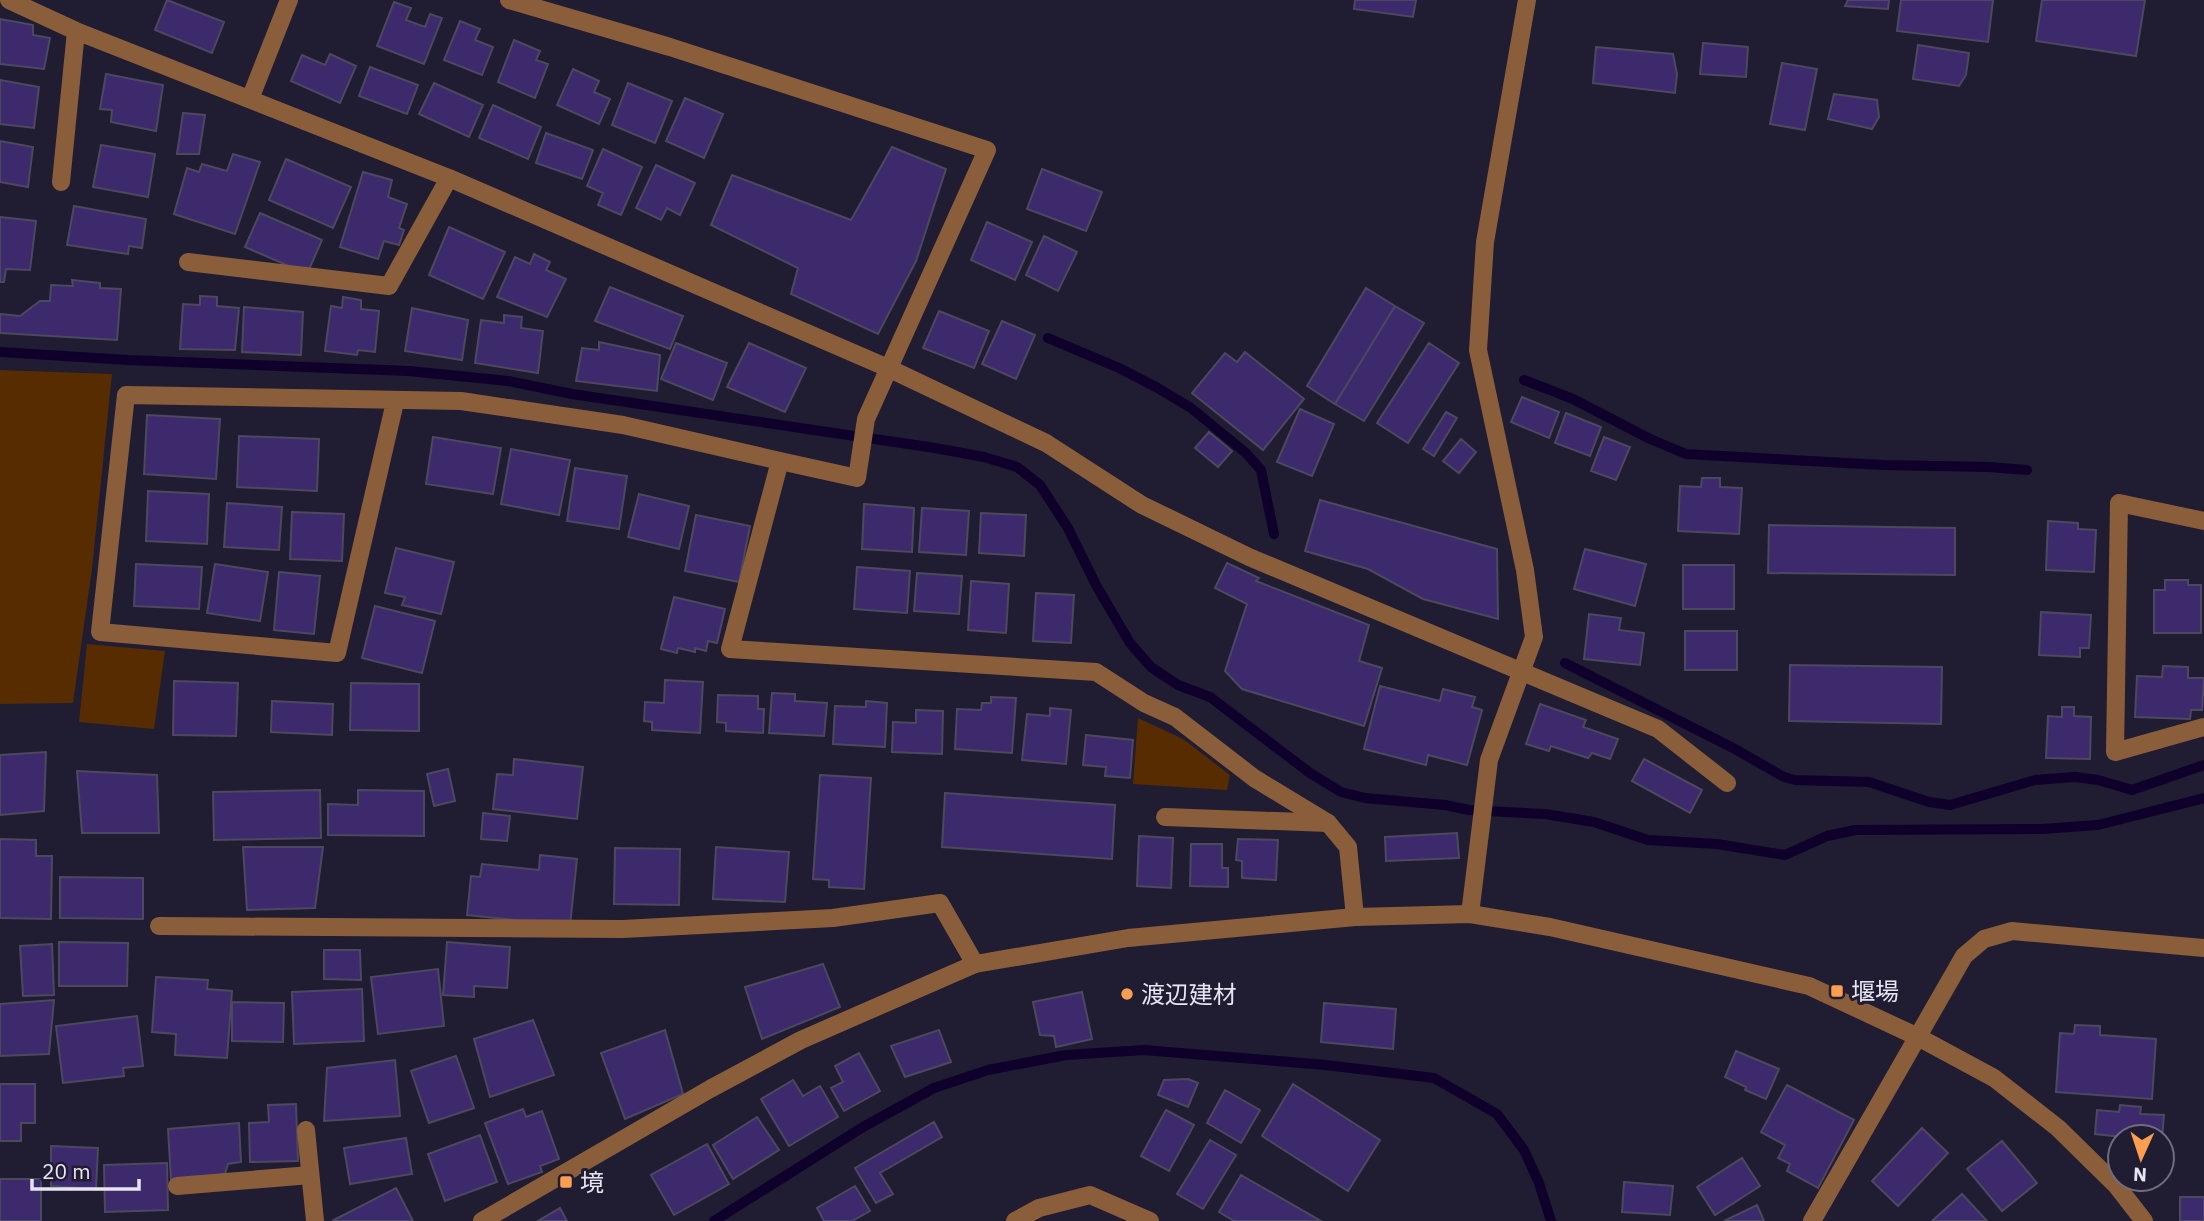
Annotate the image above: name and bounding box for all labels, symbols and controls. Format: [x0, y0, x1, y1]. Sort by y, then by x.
place label: 堰場 [1851, 975, 1899, 1007]
place label: 渡辺建材 [1141, 978, 1237, 1010]
marker: 堰場 [1829, 983, 1845, 999]
marker: 渡辺建材 [1119, 986, 1135, 1002]
north arrow [2106, 1123, 2176, 1193]
scale bar [32, 1148, 138, 1192]
text: 20 m [42, 1157, 91, 1185]
text: N [2133, 1163, 2148, 1187]
place label: 境 [580, 1166, 604, 1198]
marker: 境 [558, 1174, 574, 1190]

